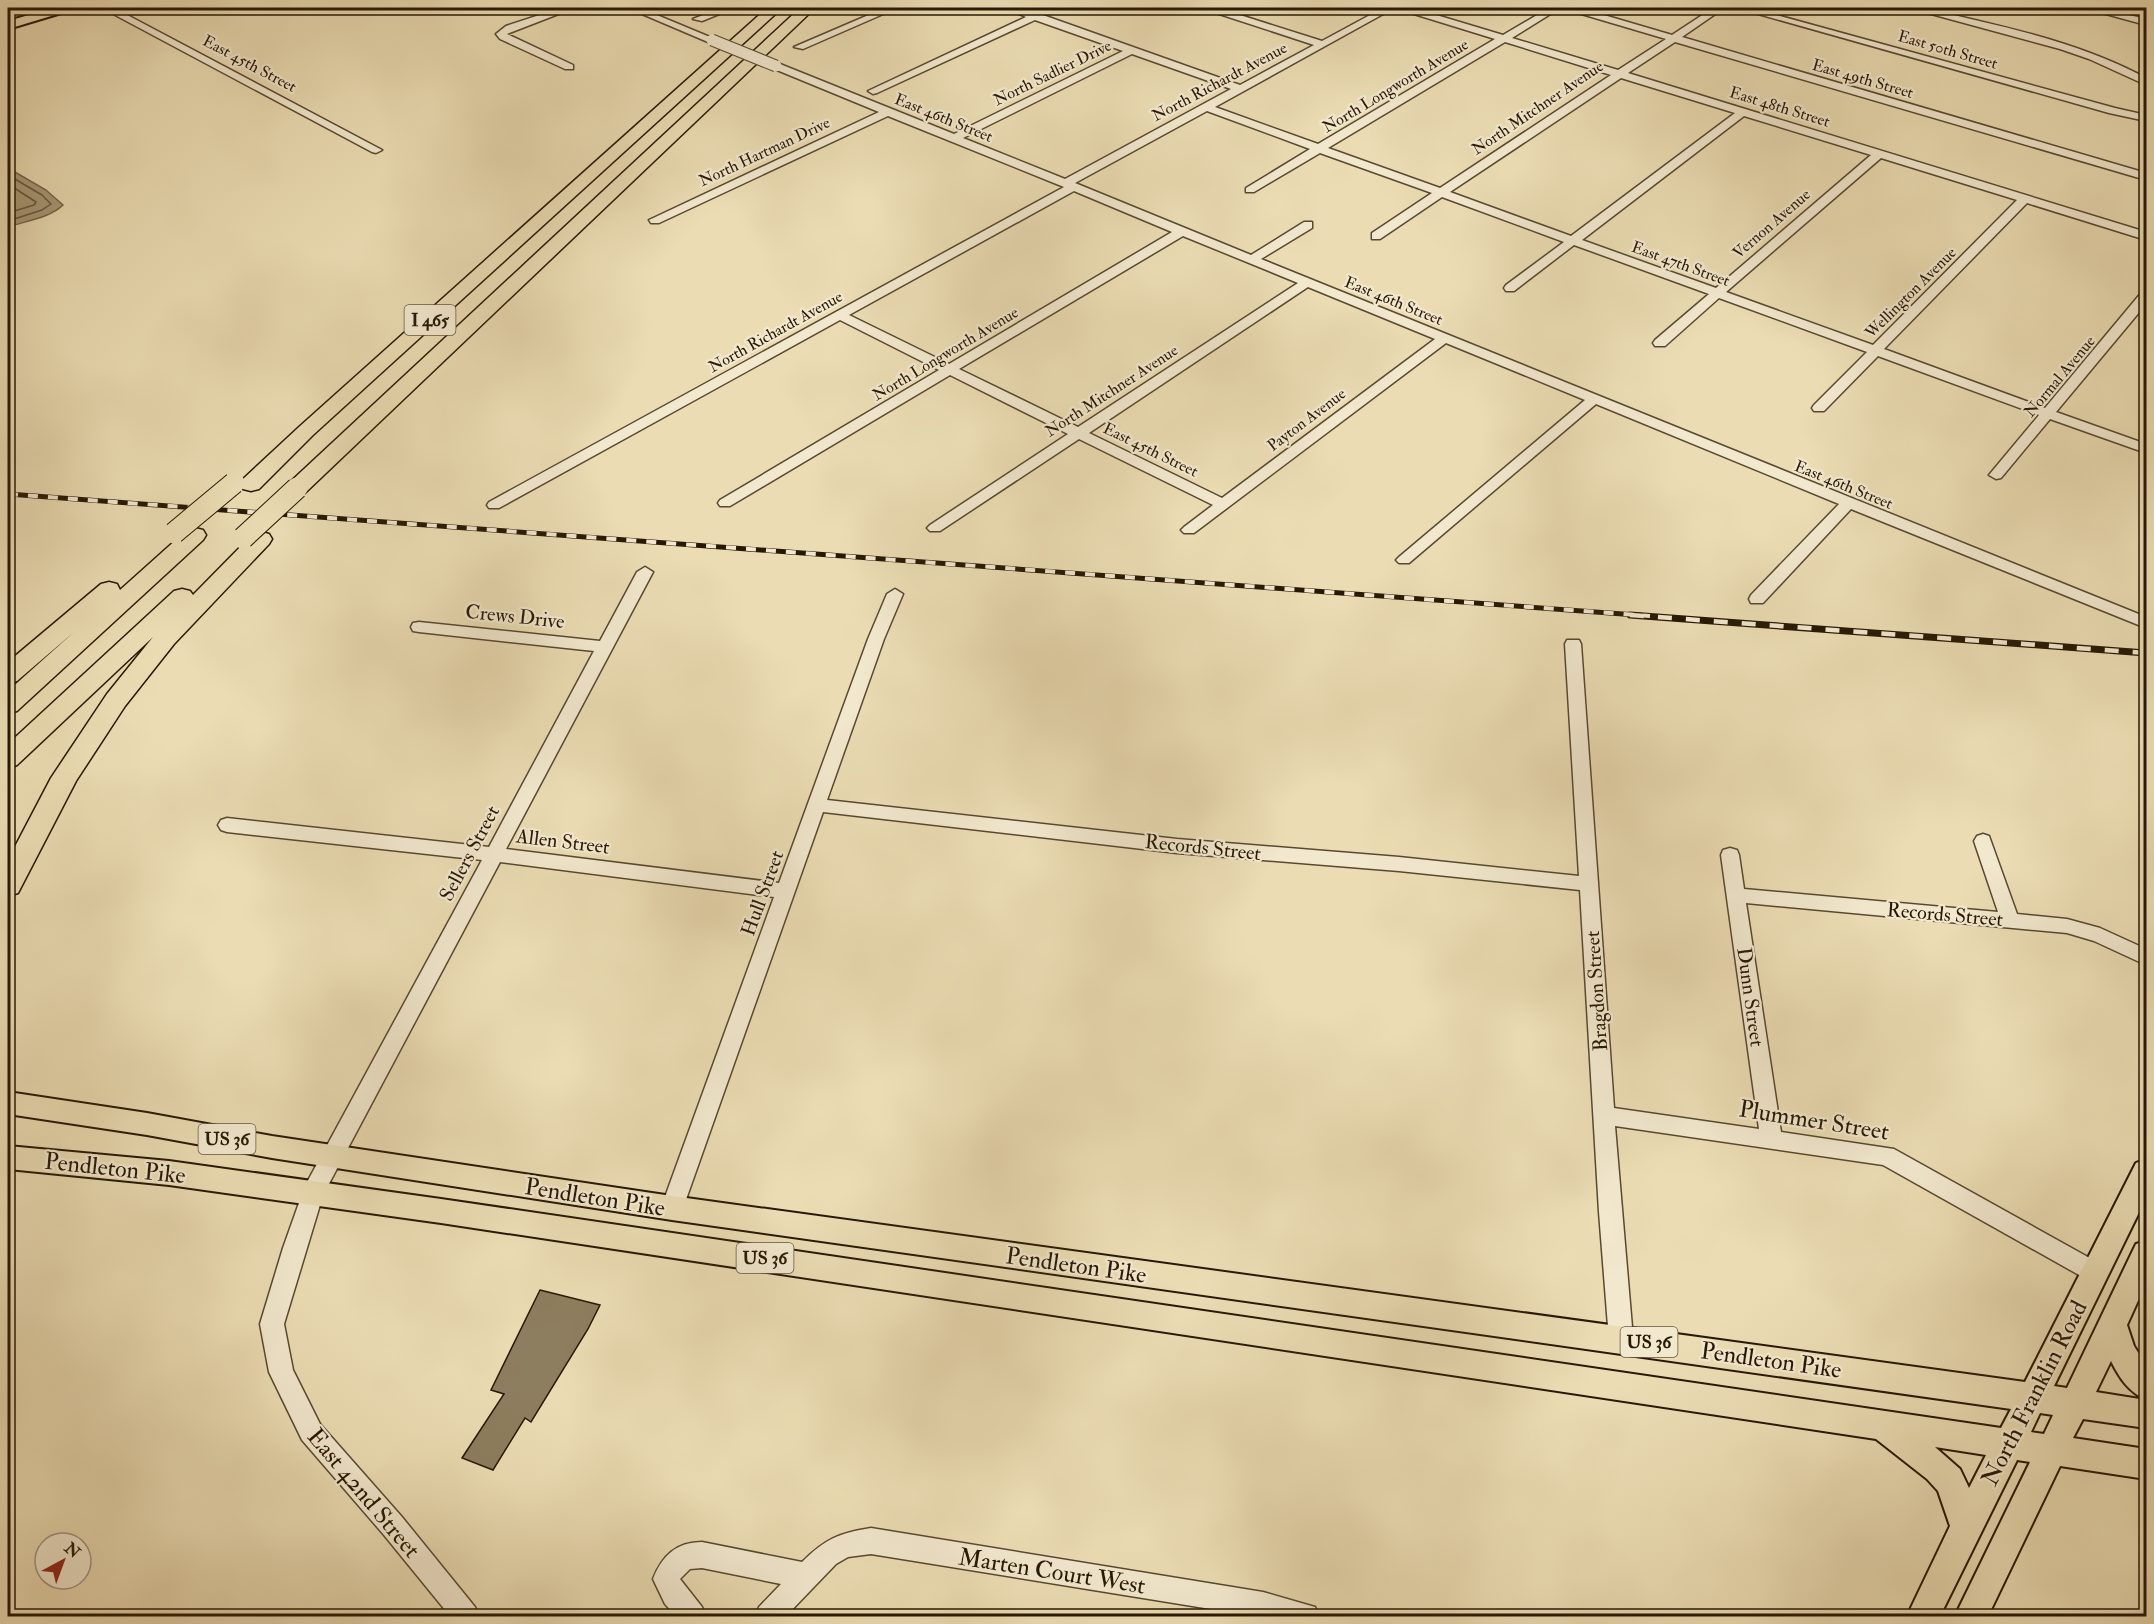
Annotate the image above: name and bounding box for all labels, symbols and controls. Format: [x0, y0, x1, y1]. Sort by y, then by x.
street label: East 50th Street [1896, 26, 2000, 74]
street label: East 45th Street [199, 31, 300, 97]
street label: North Longworth Avenue [1319, 34, 1472, 137]
street label: North Sadlier Drive [990, 36, 1115, 110]
street label: North Richardt Avenue [1148, 38, 1291, 126]
street label: East 49th Street [1810, 55, 1916, 103]
street label: North Mitchner Avenue [1468, 56, 1608, 159]
street label: East 48th Street [1727, 82, 1832, 132]
street label: East 46th Street [892, 89, 996, 147]
street label: North Hartman Drive [696, 113, 834, 191]
street label: Vernon Avenue [1729, 184, 1815, 263]
street label: East 47th Street [1629, 237, 1733, 291]
street label: Wellington Avenue [1860, 243, 1961, 343]
street label: East 46th Street [1342, 272, 1446, 330]
street label: North Richardt Avenue [705, 287, 846, 377]
street label: North Longworth Avenue [869, 302, 1022, 405]
road number: I 465 [404, 305, 456, 335]
street label: Normal Avenue [2020, 332, 2100, 422]
street label: North Mitchner Avenue [1041, 340, 1182, 441]
street label: Payton Avenue [1263, 384, 1350, 456]
street label: East 45th Street [1100, 418, 1201, 482]
street label: East 46th Street [1792, 456, 1896, 514]
street label: Crews Drive [464, 599, 566, 634]
street label: Sellers Street [434, 801, 505, 905]
street label: Allen Street [514, 823, 612, 860]
street label: Records Street [1144, 829, 1263, 866]
street label: Hull Street [735, 846, 790, 939]
street label: Records Street [1886, 897, 2005, 932]
street label: Bragdon Street [1580, 929, 1613, 1052]
street label: Dunn Street [1731, 946, 1770, 1049]
street label: Plummer Street [1737, 1093, 1891, 1148]
road number: US 36 [198, 1124, 256, 1154]
street label: Pendleton Pike [43, 1146, 187, 1191]
street label: Pendleton Pike [522, 1171, 667, 1224]
street label: Pendleton Pike [1004, 1240, 1148, 1291]
road number: US 36 [736, 1243, 794, 1273]
street label: North Franklin Road [1974, 1295, 2095, 1491]
road number: US 36 [1620, 1327, 1678, 1357]
street label: Pendleton Pike [1699, 1335, 1843, 1386]
street label: East 42nd Street [300, 1422, 427, 1565]
north arrow [33, 1531, 93, 1591]
text: N [59, 1538, 85, 1563]
street label: Marten Court West [956, 1541, 1148, 1602]

